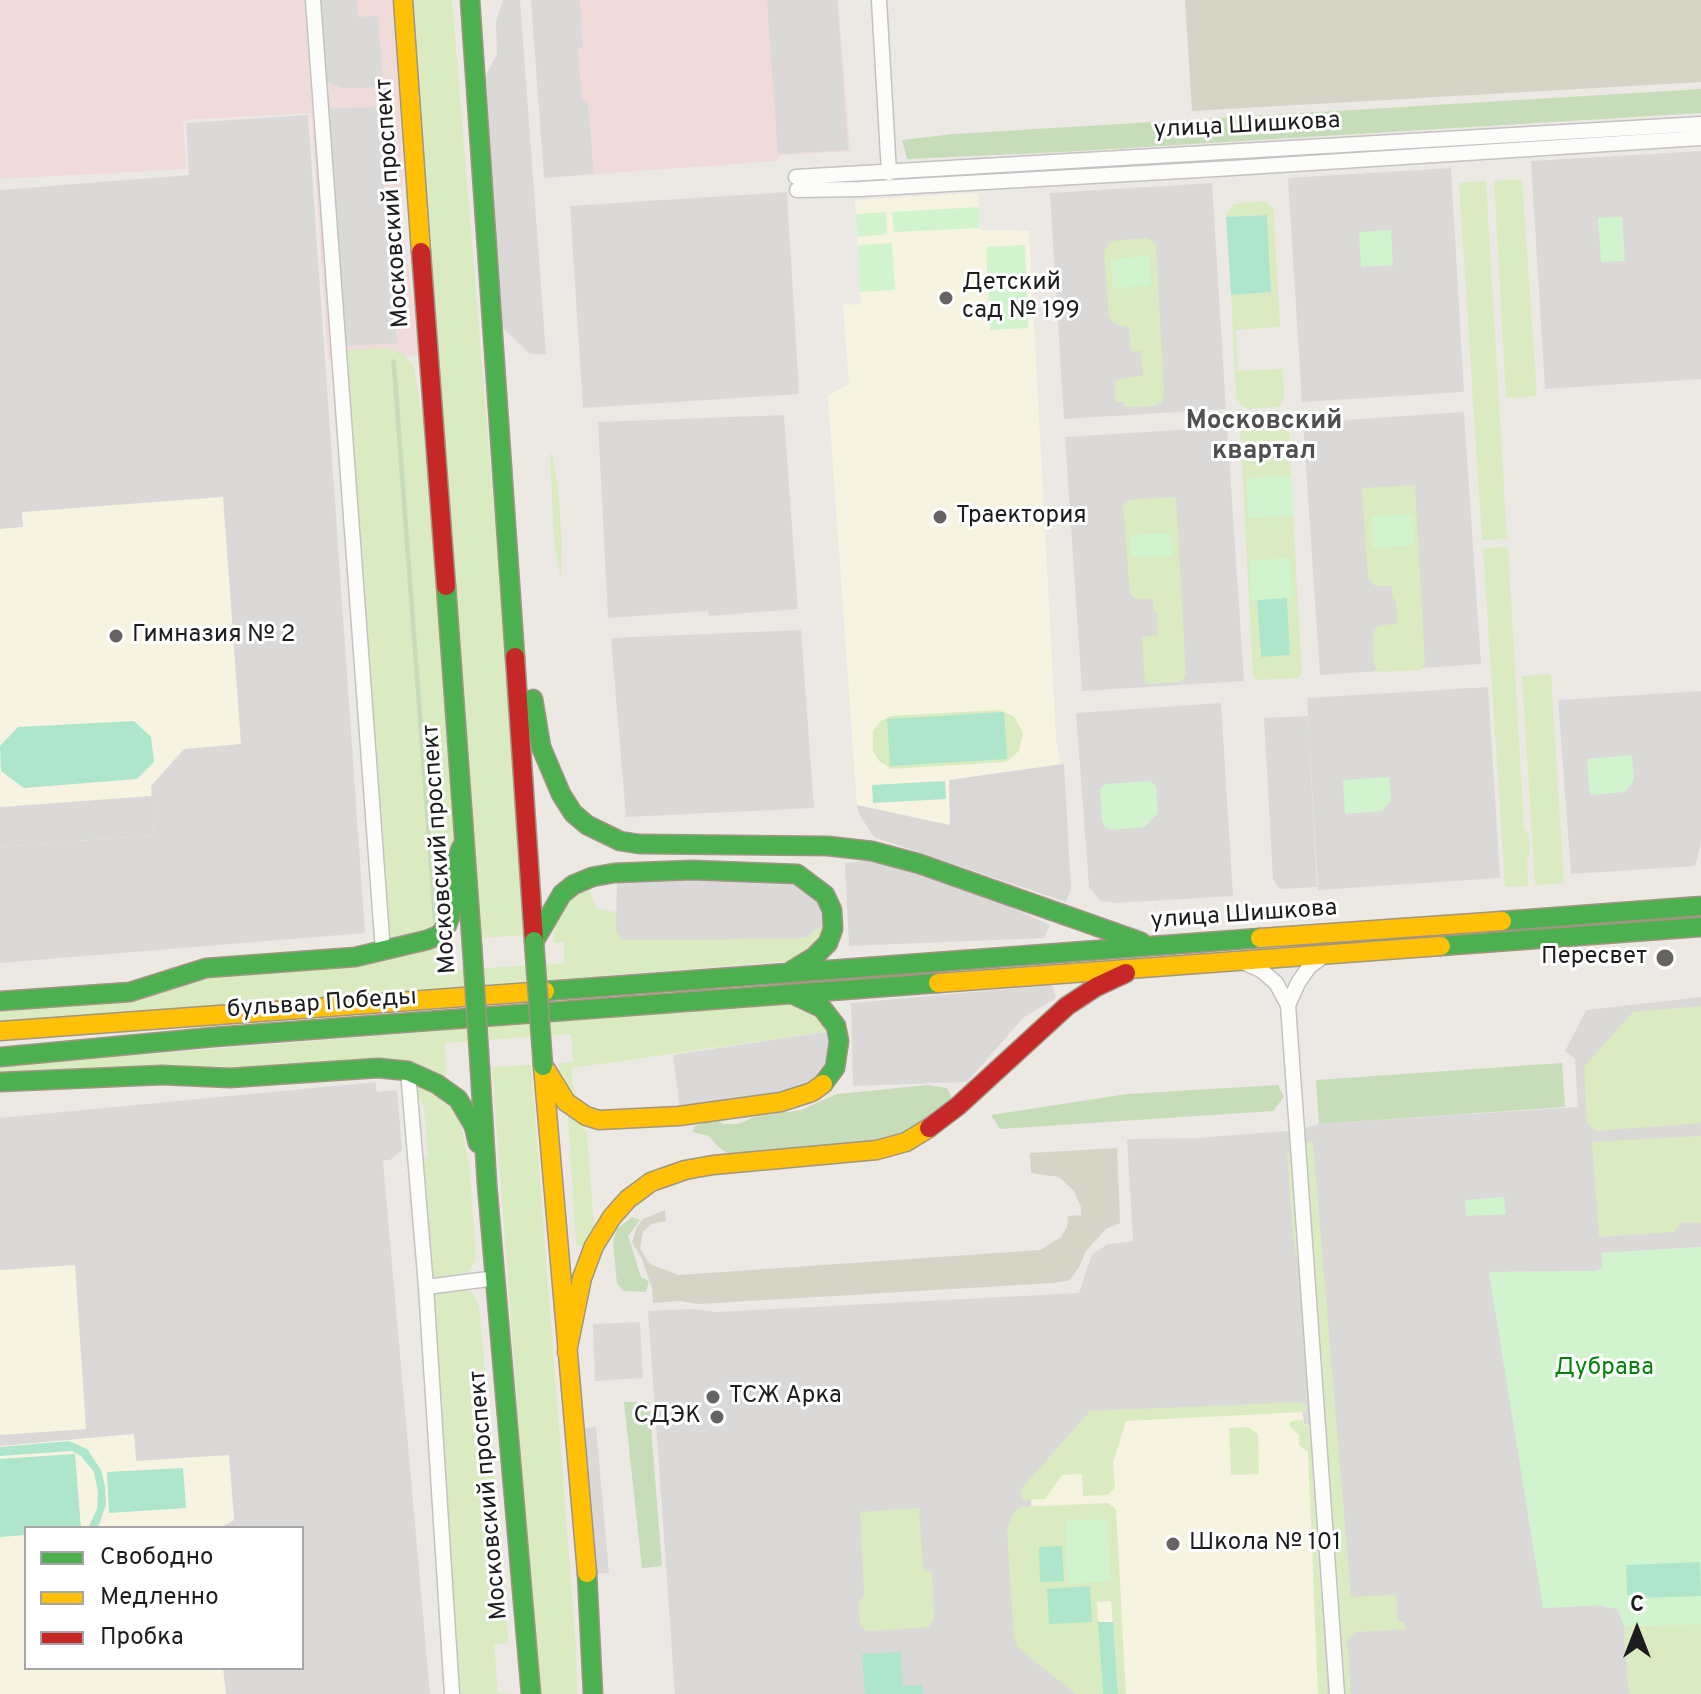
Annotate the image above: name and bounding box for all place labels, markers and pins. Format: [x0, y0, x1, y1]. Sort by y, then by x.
place label: Детский сад № 199 [962, 270, 1080, 326]
marker: Детский сад № 199 [937, 289, 955, 307]
place label: Траектория [956, 503, 1087, 531]
marker: Траектория [931, 508, 949, 526]
place label: Гимназия № 2 [132, 622, 295, 650]
marker: Гимназия № 2 [107, 627, 125, 645]
place label: Пересвет [1541, 944, 1647, 972]
marker: Пересвет [1654, 947, 1676, 969]
place label: ТСЖ Арка [729, 1383, 842, 1411]
marker: ТСЖ Арка [704, 1388, 722, 1406]
place label: СДЭК [634, 1403, 701, 1431]
marker: СДЭК [708, 1408, 726, 1426]
place label: Школа № 101 [1189, 1530, 1341, 1558]
marker: Школа № 101 [1164, 1535, 1182, 1553]

